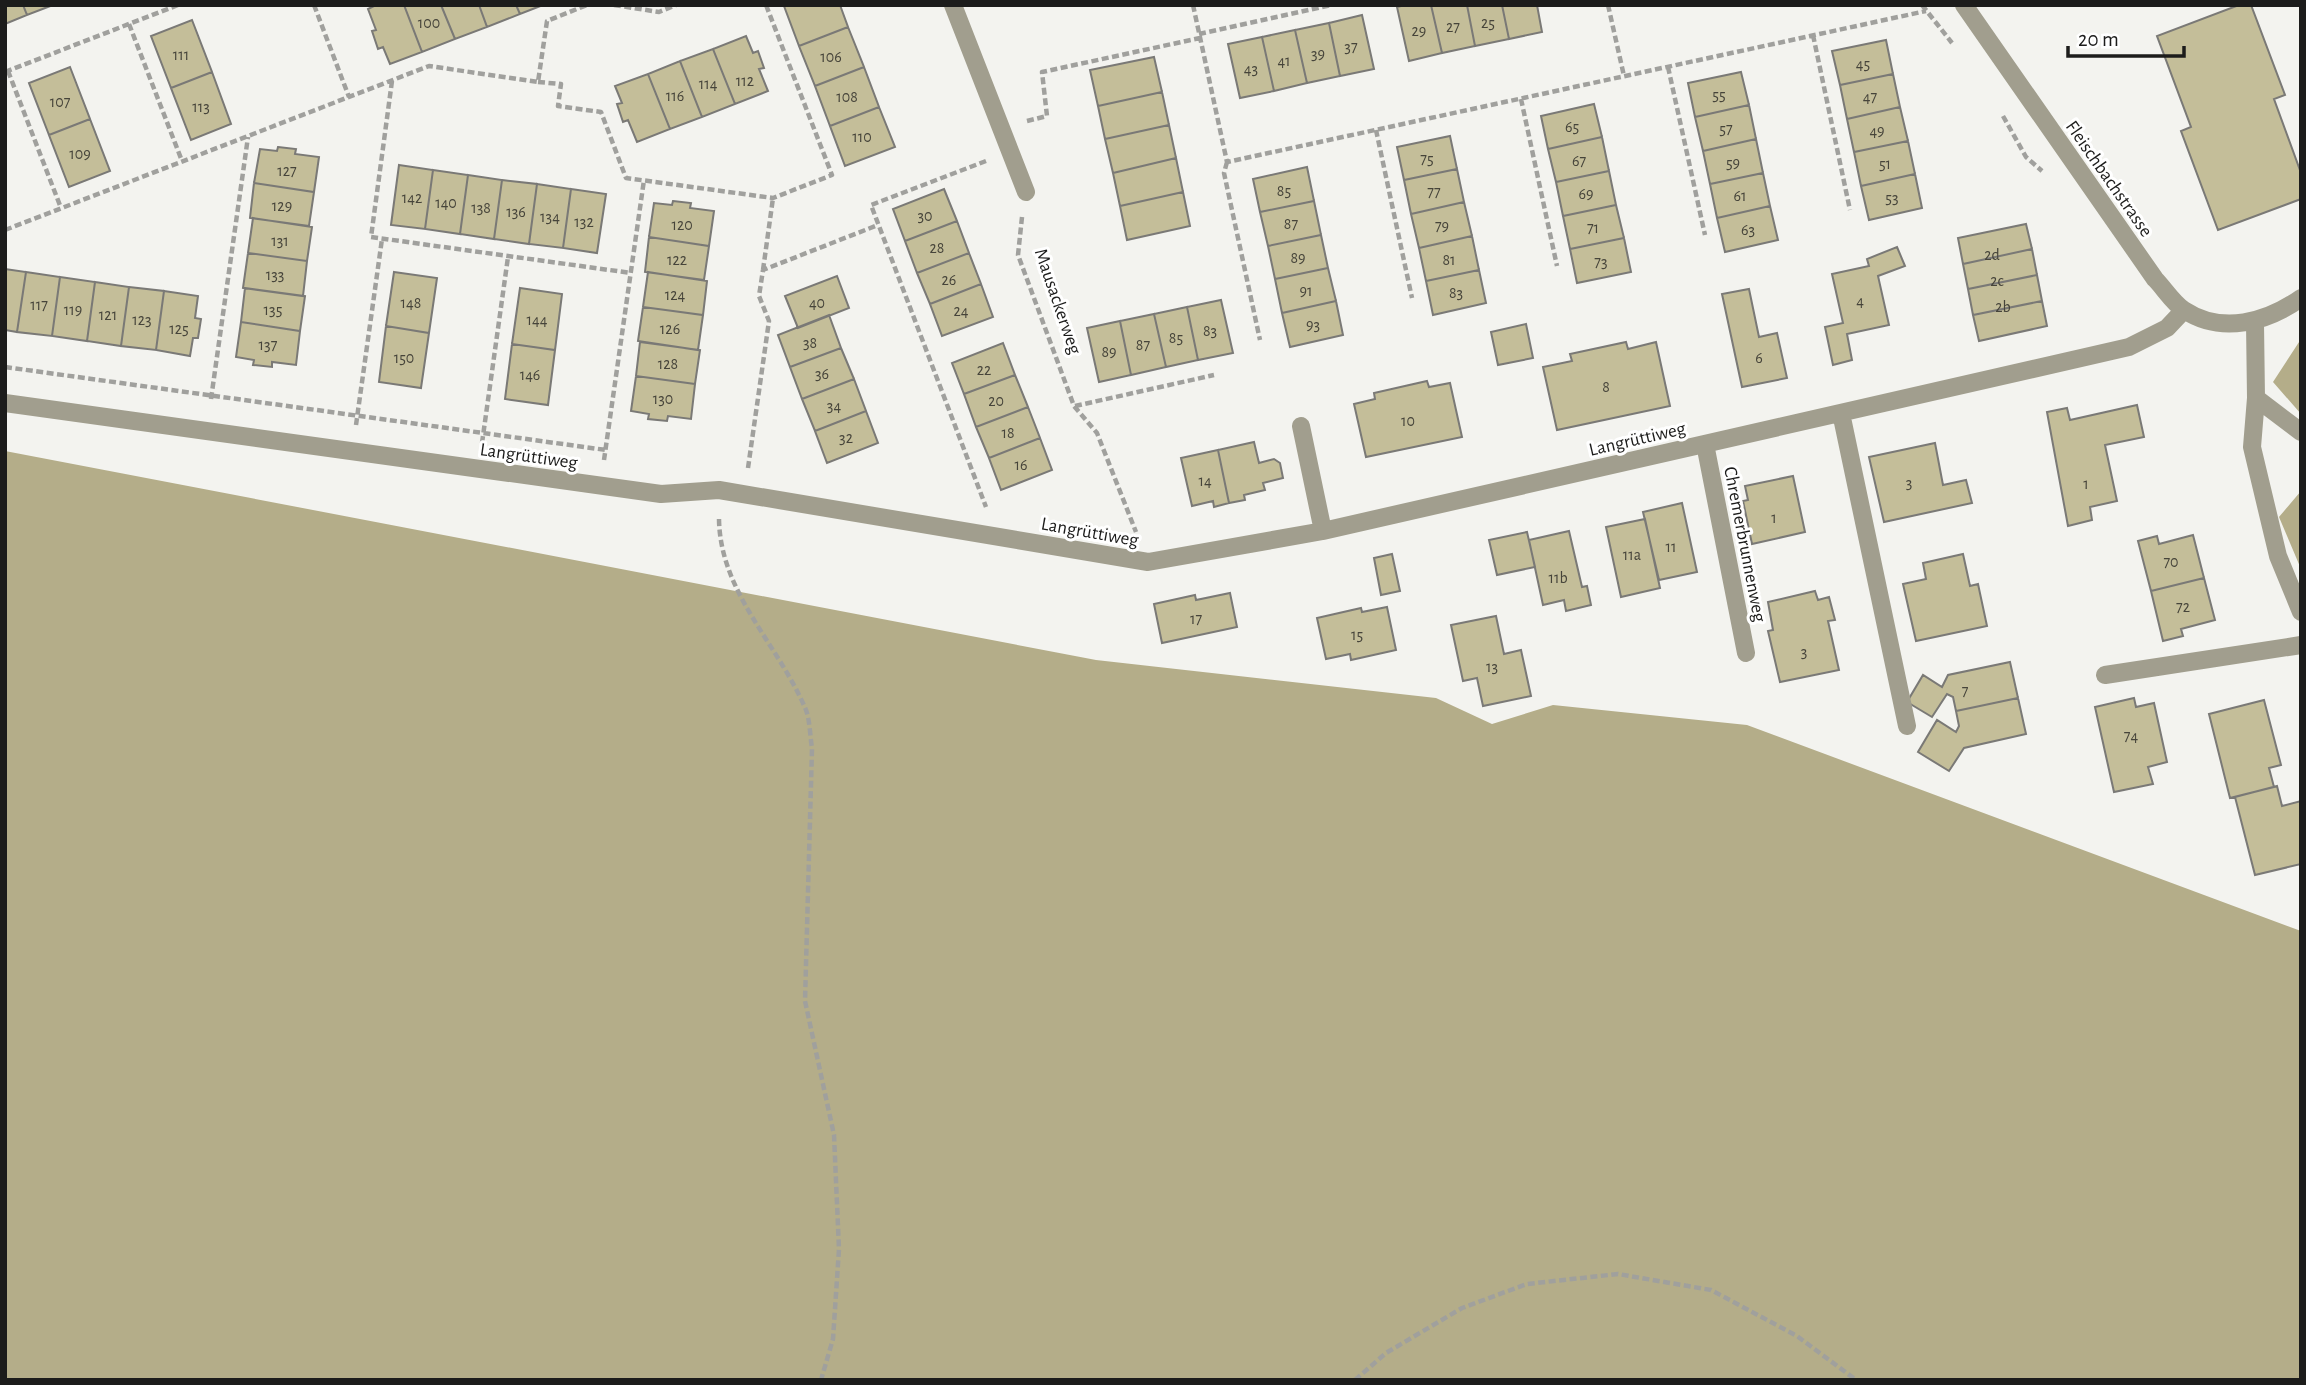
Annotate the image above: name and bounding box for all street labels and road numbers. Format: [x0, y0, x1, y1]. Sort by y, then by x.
street label: Fleischbachstrasse [2062, 117, 2156, 240]
street label: Mausackerweg [1031, 246, 1085, 357]
street label: Langrüttiweg [1587, 419, 1688, 460]
street label: Langrüttiweg [479, 440, 580, 473]
street label: Chremerbrunnenweg [1720, 465, 1769, 624]
street label: Langrüttiweg [1040, 515, 1141, 551]

